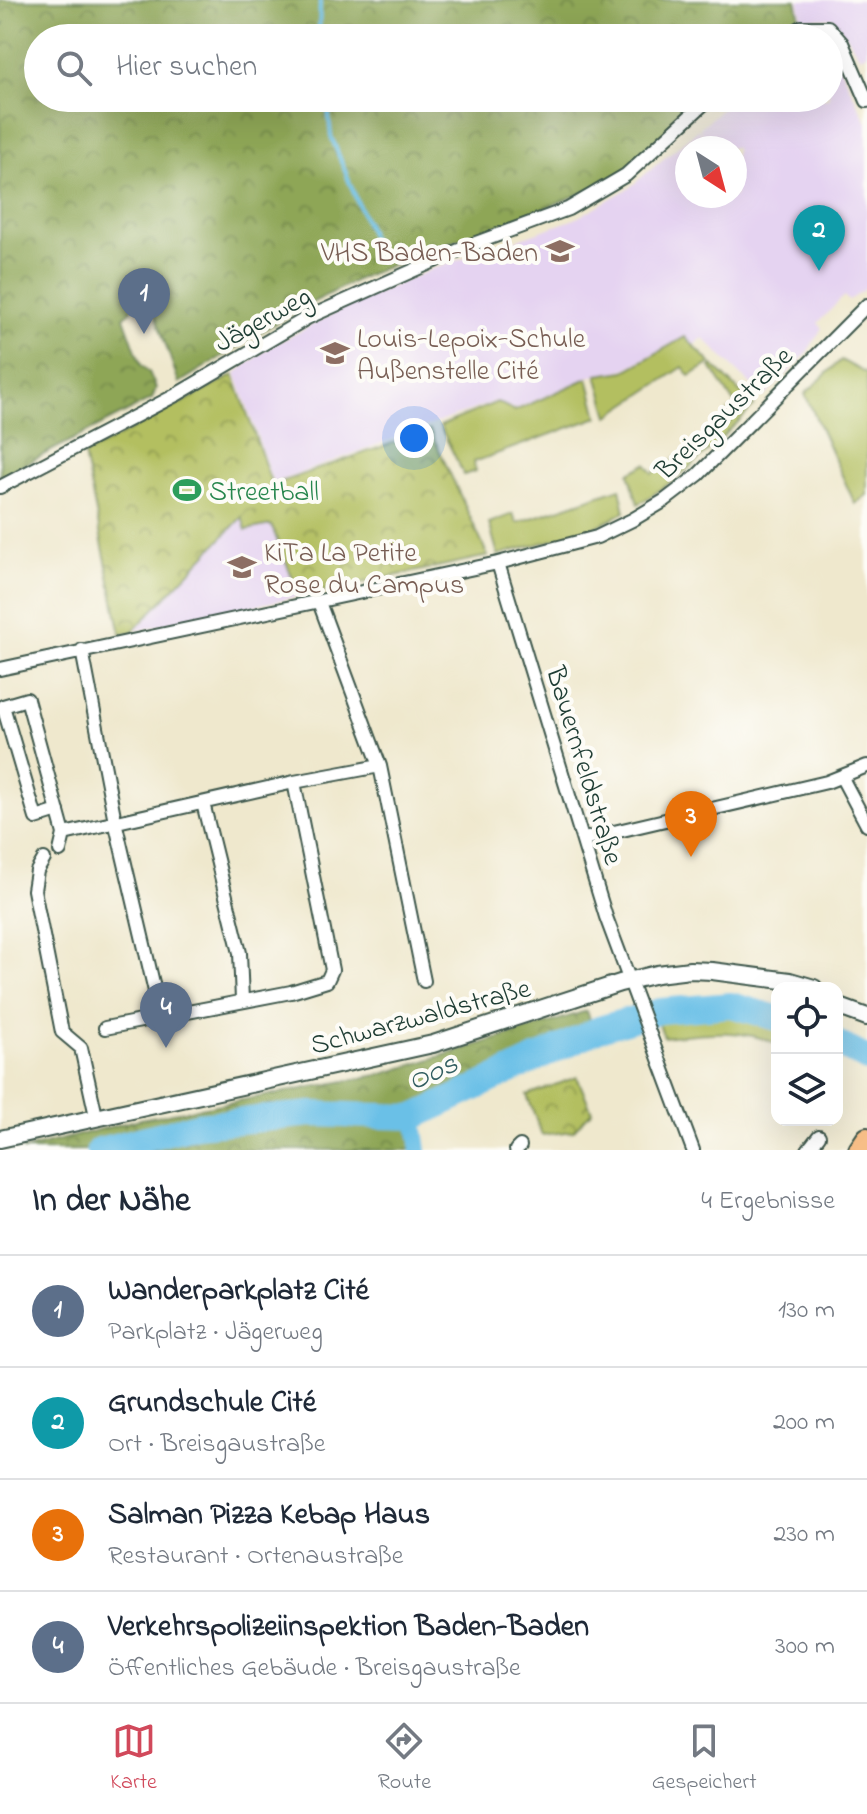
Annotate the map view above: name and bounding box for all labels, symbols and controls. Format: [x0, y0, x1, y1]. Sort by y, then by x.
search box [24, 24, 843, 112]
icon: search [52, 46, 96, 90]
text: Hier suchen [116, 46, 257, 90]
north arrow [675, 136, 747, 208]
pin: 2 [793, 205, 845, 271]
place label: VHS Baden-Baden [320, 234, 538, 275]
school or university icon: VHS Baden-Baden [545, 236, 575, 266]
pin: 1 [118, 268, 170, 334]
street label: Jägerweg [208, 278, 320, 364]
place label: Louis-Lepoix-Schule Außenstelle Cité [357, 320, 586, 393]
school or university icon: Louis-Lepoix-Schule Außenstelle Cité [320, 338, 350, 368]
street label: Breisgaustraße [647, 338, 804, 492]
your location [394, 418, 434, 458]
place label: Streetball [209, 473, 319, 514]
sports icon: Streetball [172, 475, 202, 505]
place label: KiTa La Petite Rose du Campus [264, 534, 464, 607]
school or university icon: KiTa La Petite Rose du Campus [227, 552, 257, 582]
street label: Bauernfeldstraße [533, 661, 632, 871]
pin: 3 [665, 791, 717, 857]
street label: Schwarzwaldstraße [306, 969, 536, 1067]
pin: 4 [140, 982, 192, 1048]
map controls [771, 982, 843, 1126]
button: locate [771, 982, 843, 1054]
water label: Oos [401, 1043, 466, 1104]
button: layers [771, 1054, 843, 1126]
text: In der Nähe [32, 1177, 190, 1227]
text: 4 Ergebnisse [701, 1183, 835, 1221]
text: Wanderparkplatz Cité [108, 1270, 369, 1314]
text: 1 [54, 1292, 62, 1330]
text: 130 m [778, 1292, 835, 1330]
text: Parkplatz · Jägerweg [108, 1314, 323, 1352]
text: Grundschule Cité [108, 1382, 316, 1426]
text: 2 [52, 1404, 64, 1442]
text: 200 m [773, 1404, 835, 1442]
text: Ort · Breisgaustraße [108, 1426, 325, 1464]
text: Salman Pizza Kebap Haus [108, 1494, 430, 1538]
text: 3 [53, 1516, 63, 1554]
text: 230 m [773, 1516, 835, 1554]
text: Restaurant · Ortenaustraße [108, 1538, 404, 1576]
text: Verkehrspolizeiinspektion Baden-Baden [108, 1606, 589, 1650]
text: 4 [53, 1628, 63, 1666]
text: 300 m [775, 1628, 835, 1666]
text: Öffentliches Gebäude · Breisgaustraße [108, 1650, 521, 1688]
tab: Karte [110, 1719, 157, 1799]
tab: Route [378, 1719, 431, 1799]
tab: Gespeichert [652, 1719, 757, 1799]

